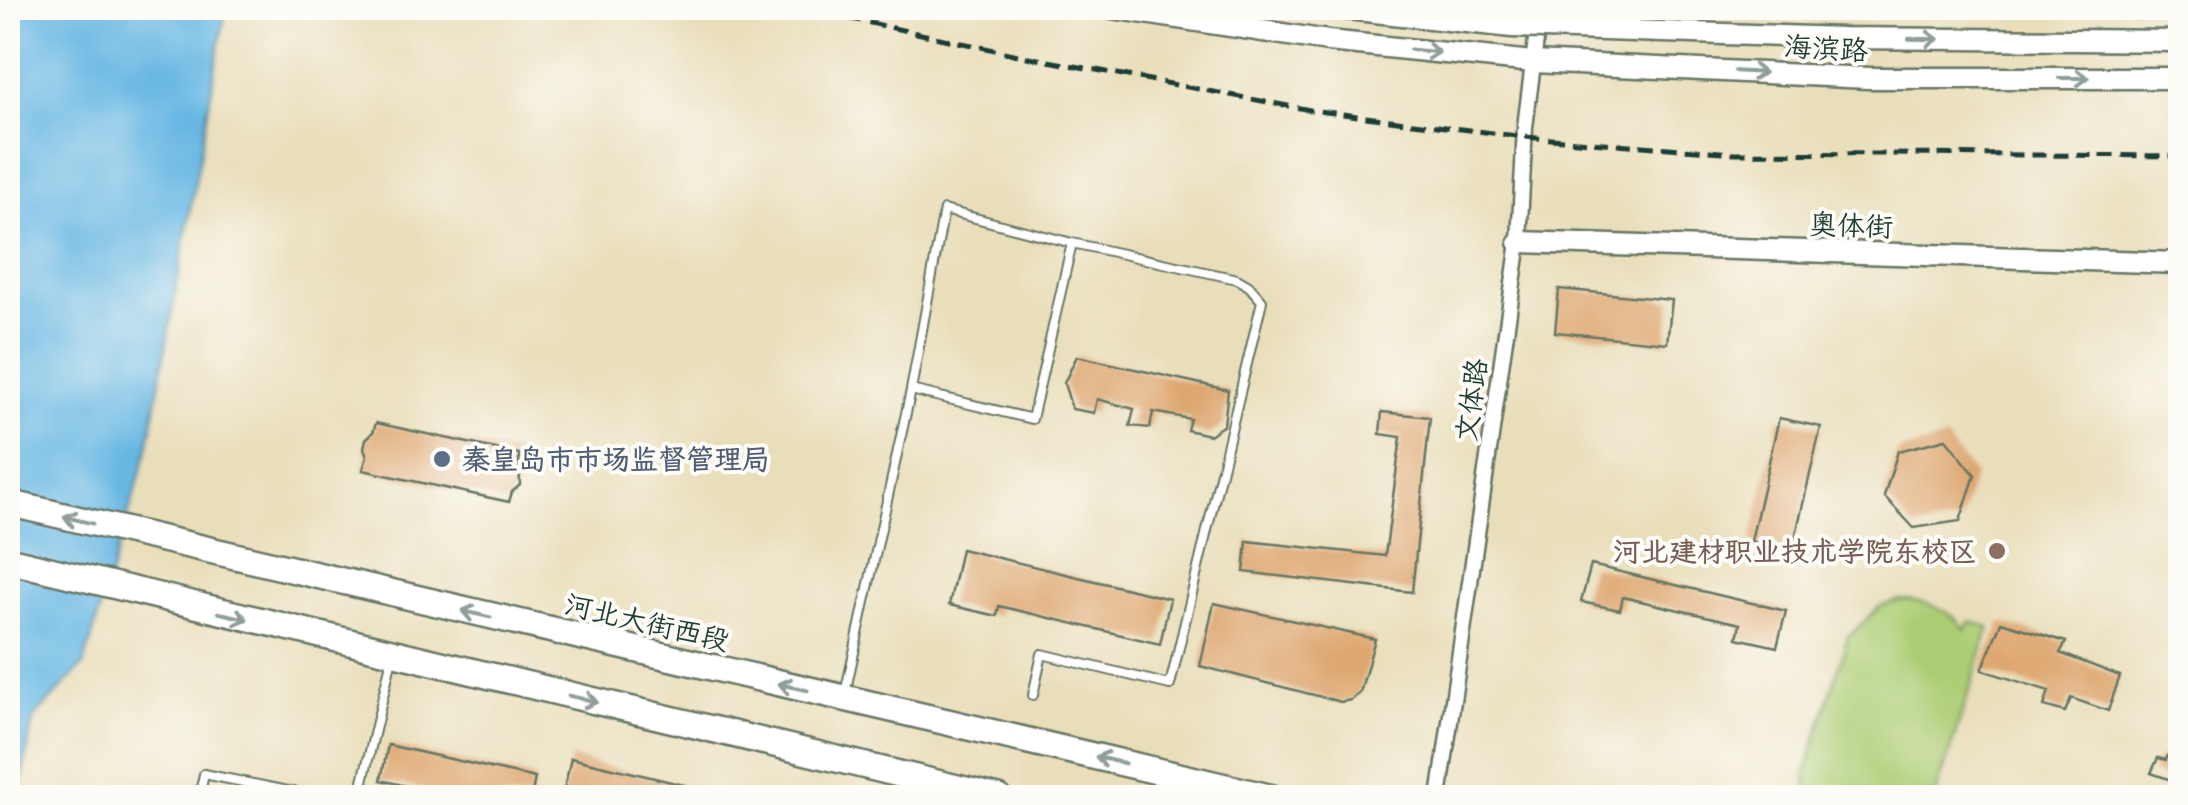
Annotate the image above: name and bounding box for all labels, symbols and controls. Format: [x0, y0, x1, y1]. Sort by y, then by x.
street label: 海滨路 [1783, 28, 1869, 68]
one-way arrow [1908, 30, 1940, 48]
one-way arrow [1409, 42, 1441, 61]
one-way arrow [1733, 63, 1765, 82]
one-way arrow [2058, 68, 2090, 88]
street label: 奥体街 [1808, 206, 1894, 244]
street label: 文体路 [1447, 356, 1495, 444]
place label: 秦皇岛市市场监督管理局 [462, 441, 770, 477]
marker: 秦皇岛市市场监督管理局 [431, 448, 453, 470]
one-way arrow [62, 510, 94, 528]
place label: 河北建材职业技术学院东校区 [1613, 533, 1977, 569]
marker: 河北建材职业技术学院东校区 [1986, 540, 2008, 562]
street label: 河北大街西段 [561, 586, 733, 658]
one-way arrow [461, 604, 493, 622]
one-way arrow [216, 608, 248, 626]
one-way arrow [778, 677, 810, 695]
one-way arrow [566, 691, 598, 709]
one-way arrow [1095, 750, 1127, 768]

